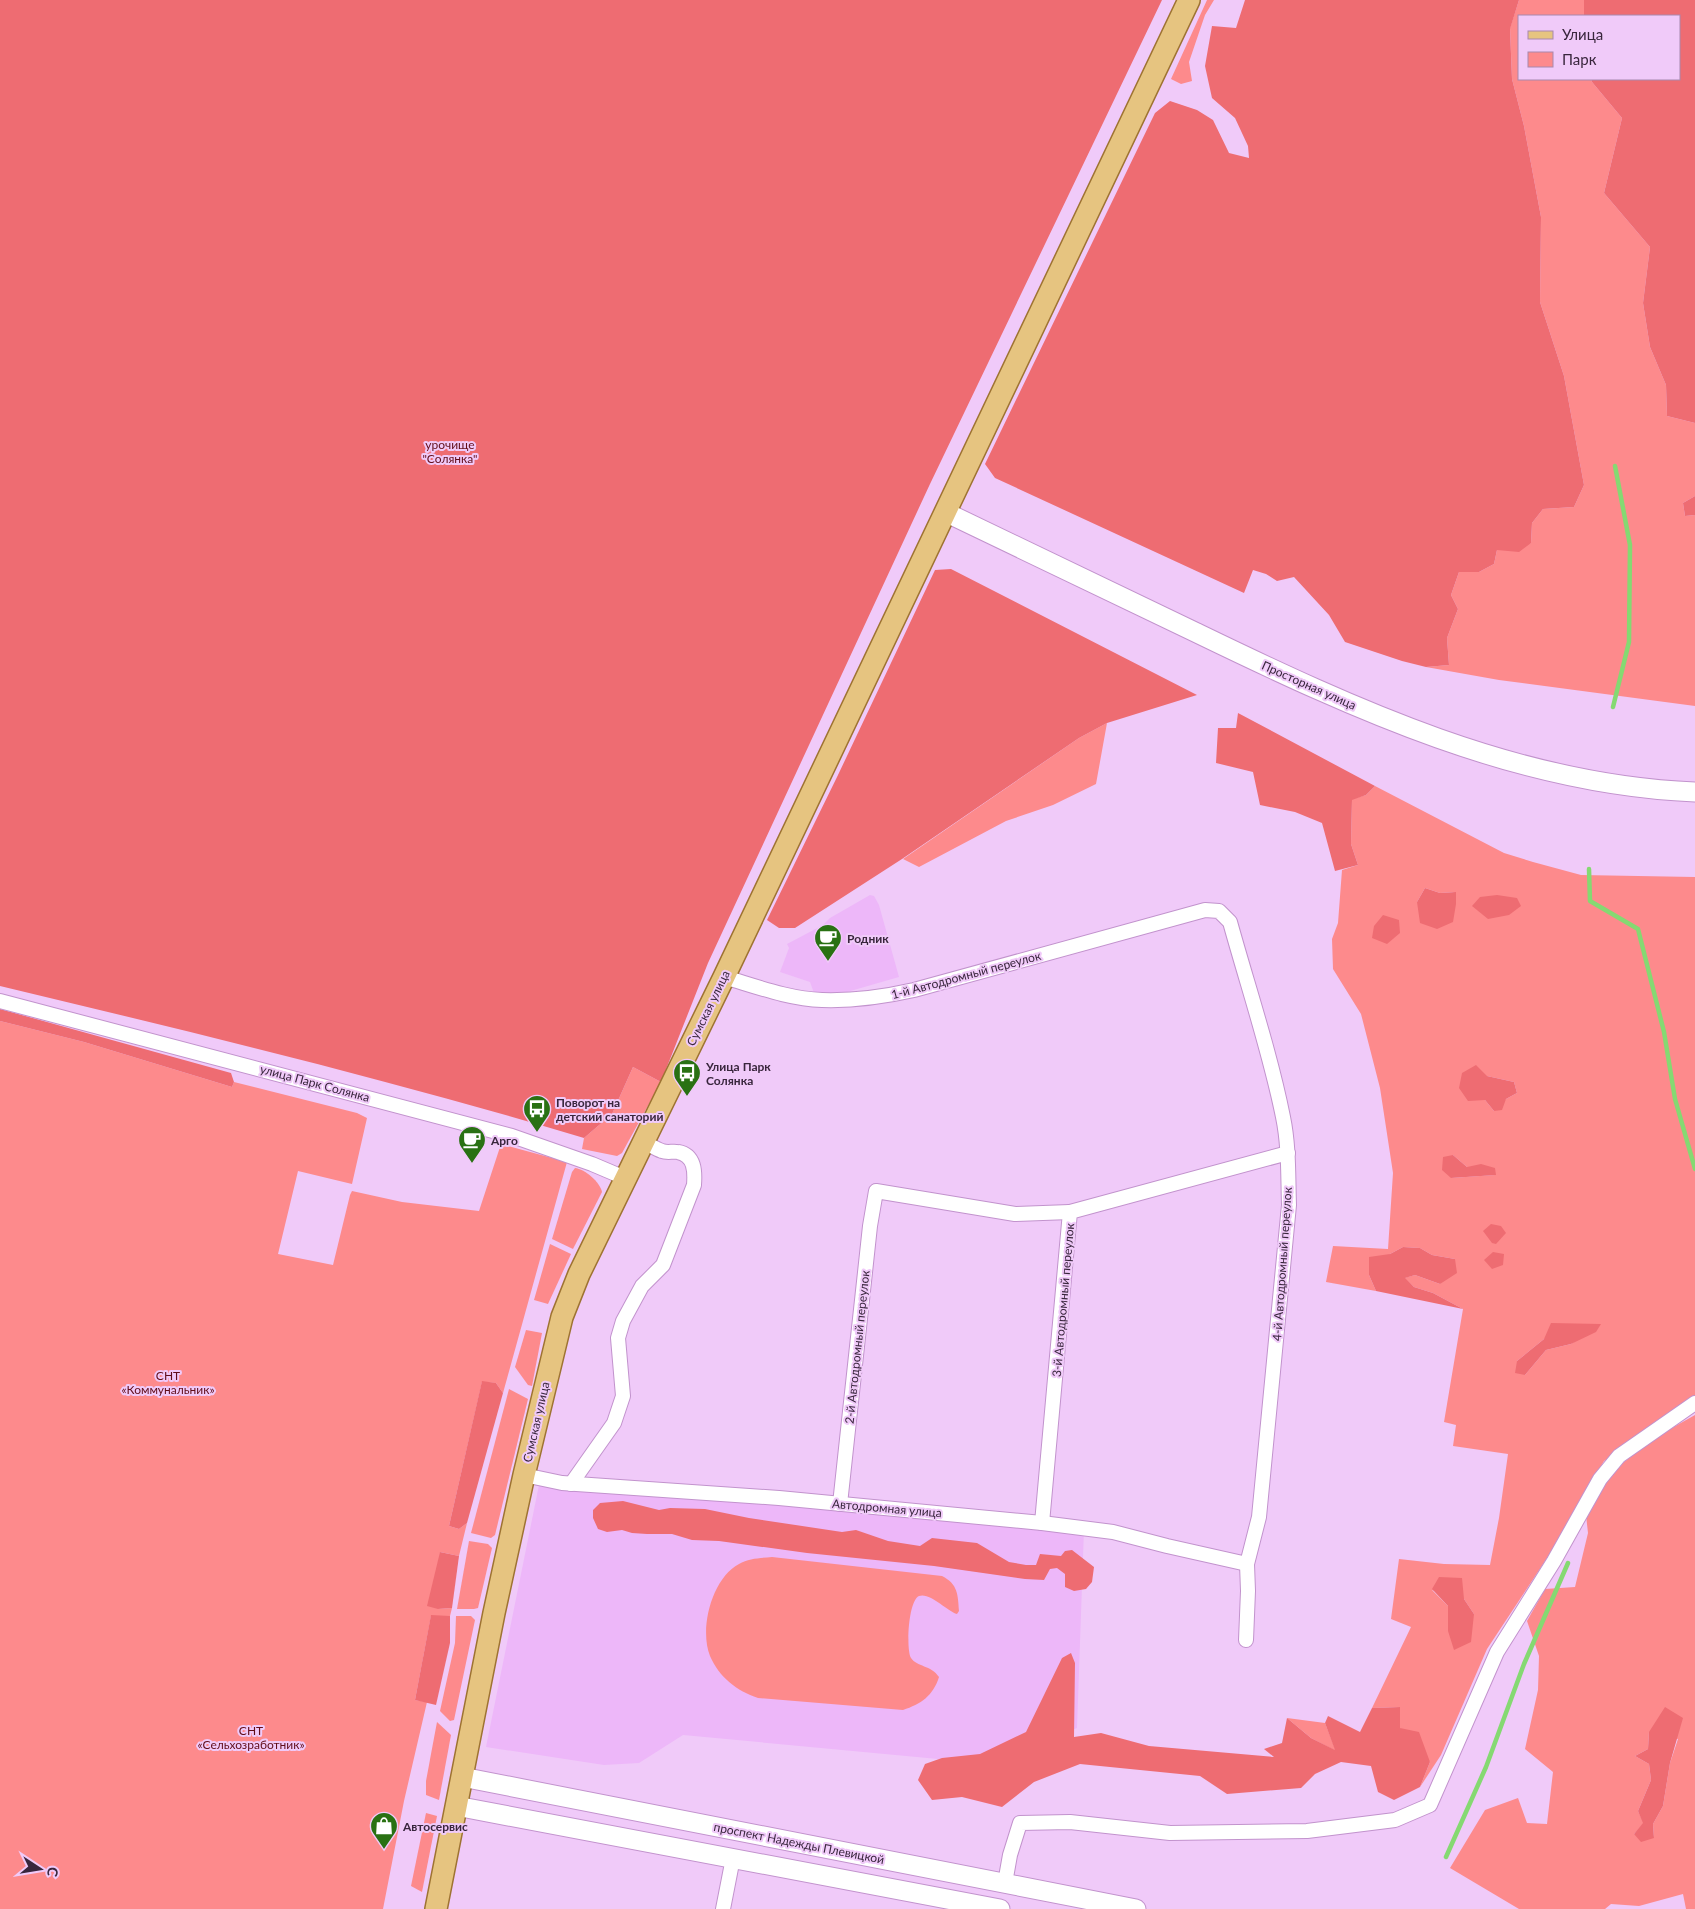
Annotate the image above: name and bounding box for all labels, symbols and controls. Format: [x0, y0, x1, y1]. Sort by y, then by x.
legend [1518, 15, 1680, 80]
text: Улица [1562, 25, 1603, 43]
text: Парк [1562, 50, 1597, 68]
park label: урочище "Солянка" [422, 437, 478, 466]
street label: Просторная улица [1259, 657, 1359, 713]
cafe icon: Родник [813, 923, 843, 962]
place label: Родник [847, 931, 889, 946]
street label: 1-й Автодромный переулок [890, 948, 1043, 1002]
street label: Сумская улица [683, 968, 733, 1048]
bus stop icon: Улица Парк Солянка [672, 1058, 702, 1097]
place label: Улица Парк Солянка [705, 1059, 771, 1088]
street label: улица Парк Солянка [259, 1061, 371, 1105]
bus stop icon: Поворот на детский санаторий [522, 1094, 552, 1133]
place label: Поворот на детский санаторий [556, 1095, 663, 1124]
cafe icon: Арго [457, 1125, 487, 1164]
place label: Арго [490, 1133, 518, 1148]
street label: 4-й Автодромный переулок [1269, 1186, 1295, 1341]
street label: 3-й Автодромный переулок [1049, 1222, 1077, 1377]
street label: 2-й Автодромный переулок [841, 1269, 873, 1424]
park label: СНТ «Коммунальник» [121, 1368, 215, 1397]
street label: Сумская улица [519, 1380, 553, 1464]
street label: Автодромная улица [831, 1496, 943, 1520]
park label: СНТ «Сельхозработник» [197, 1723, 305, 1752]
shop icon: Автосервис [369, 1811, 399, 1850]
place label: Автосервис [402, 1819, 468, 1834]
street label: проспект Надежды Плевицкой [712, 1819, 886, 1867]
north arrow [15, 1844, 65, 1894]
text: С [44, 1866, 62, 1879]

